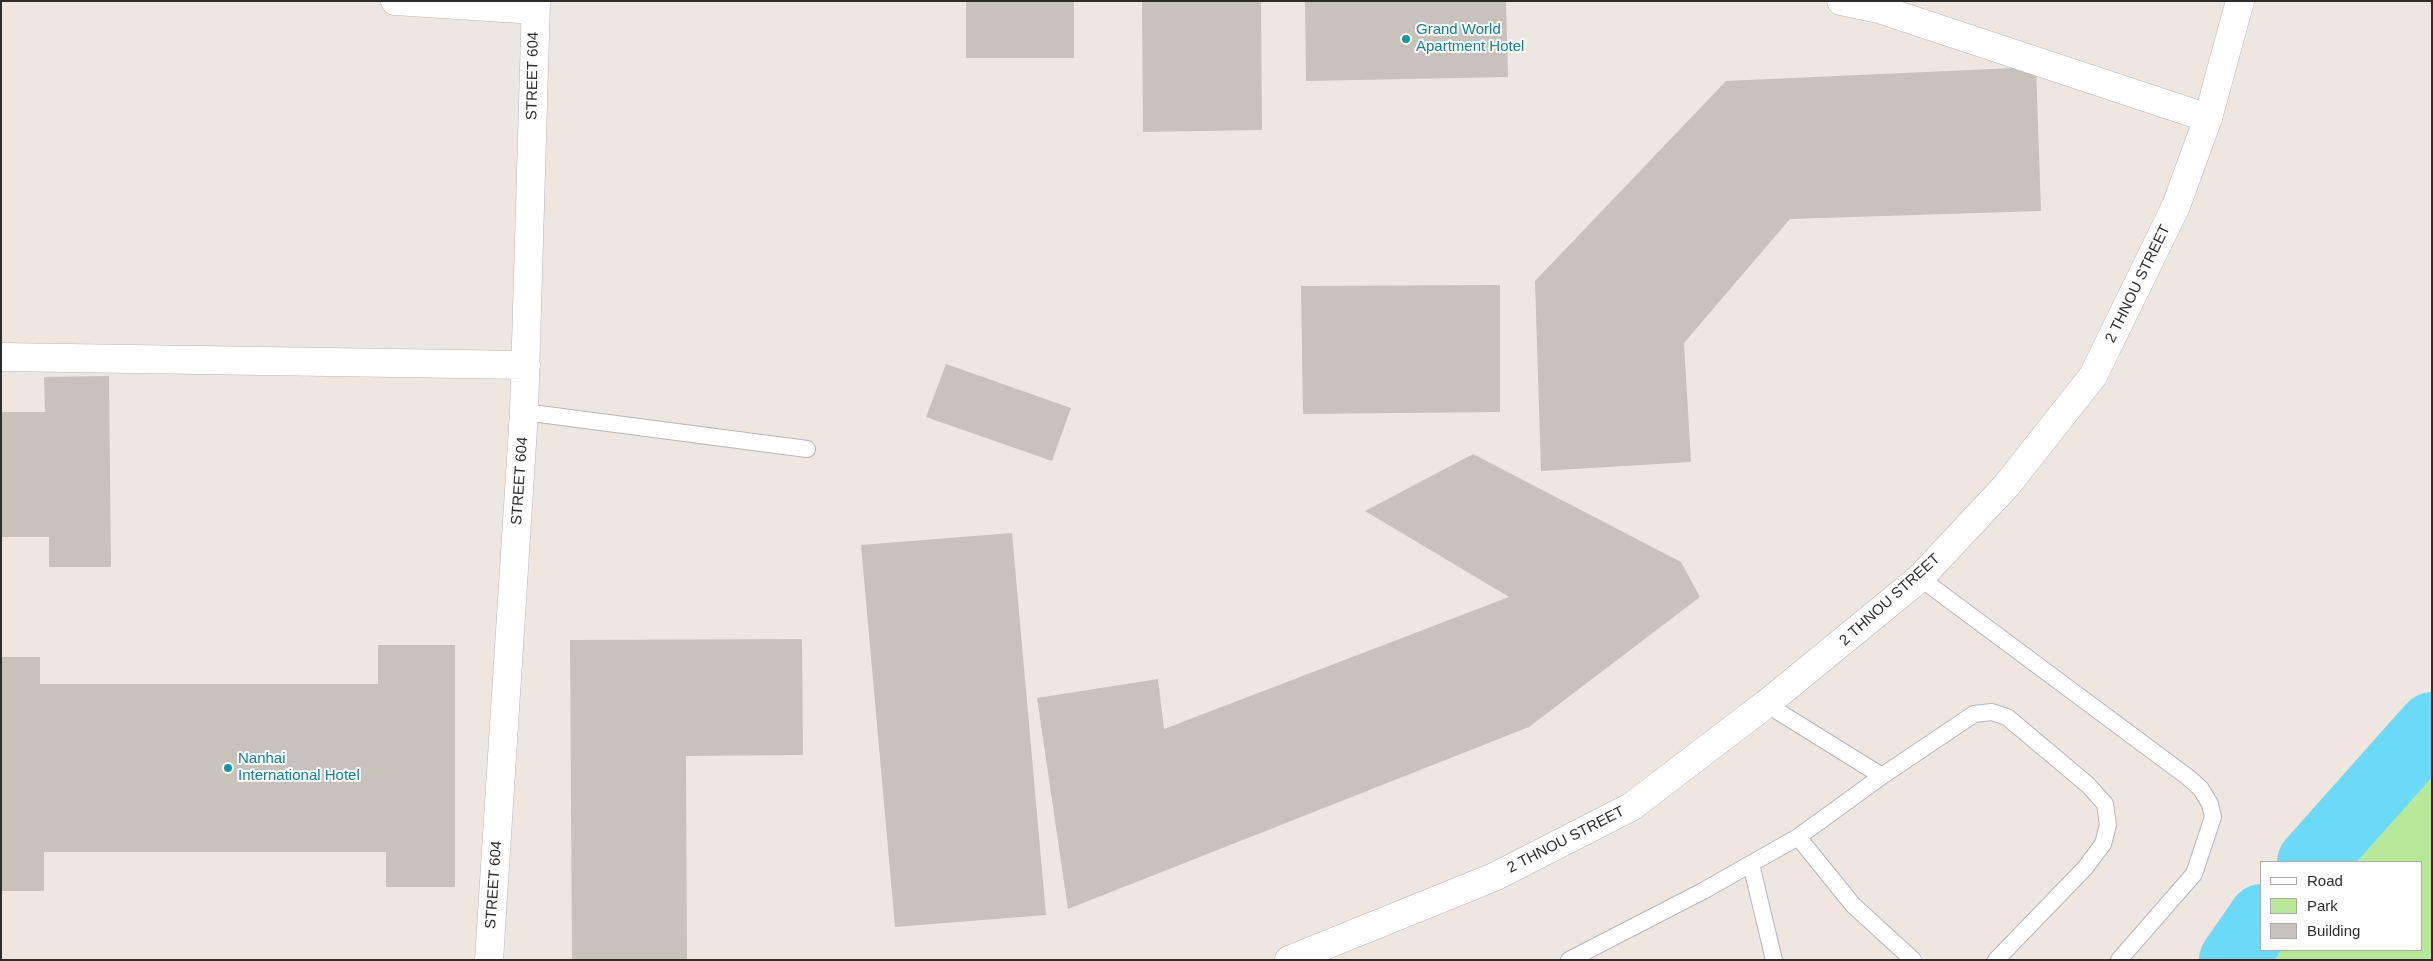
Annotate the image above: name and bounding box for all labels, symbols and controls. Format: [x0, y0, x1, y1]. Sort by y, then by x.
place label: Grand World Apartment Hotel [1416, 21, 1524, 56]
street label: STREET 604 [523, 32, 543, 120]
marker: Grand World Apartment Hotel [1400, 33, 1412, 45]
street label: 2 THNOU STREET [2102, 222, 2174, 346]
street label: STREET 604 [508, 436, 532, 526]
street label: 2 THNOU STREET [1836, 550, 1944, 650]
place label: Nanhai International Hotel [238, 750, 360, 785]
marker: Nanhai International Hotel [222, 762, 234, 774]
street label: 2 THNOU STREET [1504, 803, 1628, 877]
street label: STREET 604 [482, 840, 506, 930]
legend [2260, 861, 2423, 951]
text: Road [2307, 872, 2343, 889]
text: Park [2307, 897, 2338, 914]
text: Building [2307, 922, 2360, 939]

